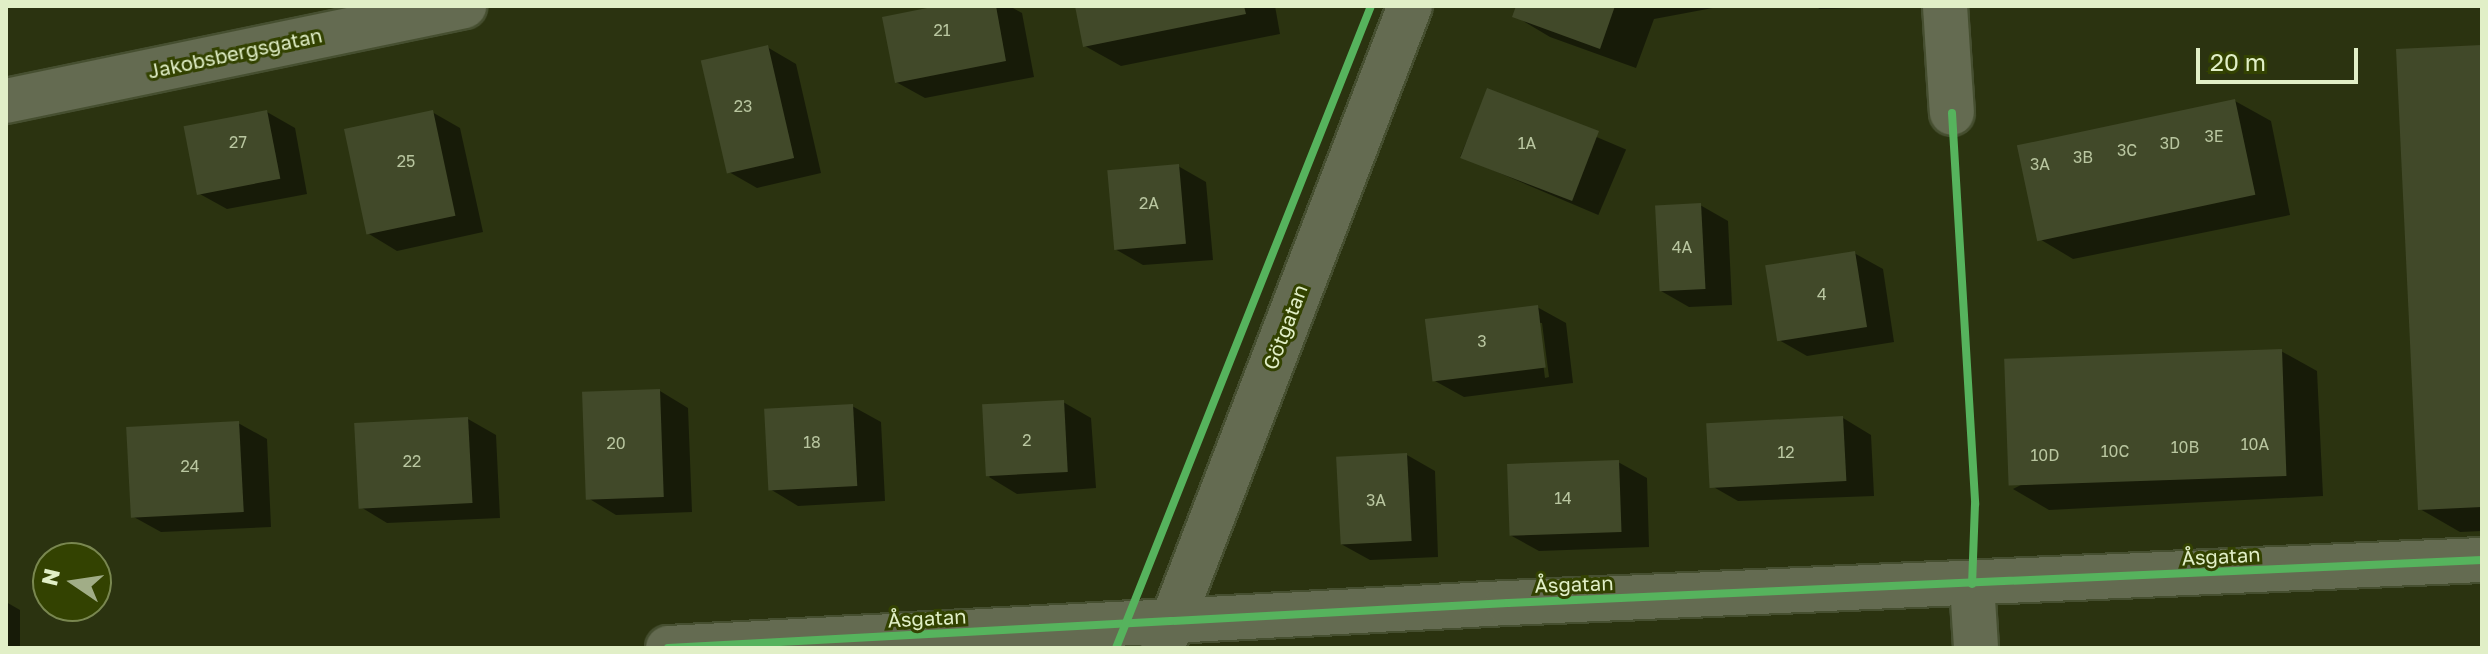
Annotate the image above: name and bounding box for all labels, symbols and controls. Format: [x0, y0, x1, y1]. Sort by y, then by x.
house number: 21 [933, 20, 951, 40]
street label: Jakobsbergsgatan [146, 23, 324, 83]
scale bar [2200, 32, 2362, 82]
text: 20 m [2210, 47, 2266, 76]
house number: 23 [734, 96, 752, 116]
house number: 3E [2204, 126, 2224, 146]
house number: 27 [229, 132, 247, 152]
house number: 1A [1518, 133, 1536, 153]
house number: 3D [2160, 133, 2180, 153]
house number: 3C [2117, 140, 2137, 160]
house number: 3B [2073, 147, 2093, 167]
house number: 25 [397, 151, 415, 171]
house number: 3A [2030, 154, 2050, 174]
house number: 2A [1139, 193, 1159, 213]
house number: 4A [1672, 237, 1692, 257]
street label: Götgatan [1258, 281, 1312, 373]
house number: 4 [1817, 284, 1827, 304]
house number: 3 [1477, 331, 1487, 351]
house number: 2 [1022, 430, 1032, 450]
house number: 18 [803, 432, 821, 452]
house number: 20 [606, 433, 626, 453]
house number: 10A [2241, 434, 2269, 454]
house number: 10B [2171, 437, 2199, 457]
house number: 10C [2101, 441, 2129, 461]
house number: 12 [1777, 442, 1795, 462]
house number: 10D [2031, 445, 2059, 465]
house number: 22 [403, 451, 421, 471]
house number: 24 [180, 456, 200, 476]
house number: 14 [1554, 488, 1572, 508]
house number: 3A [1366, 490, 1386, 510]
north arrow [32, 542, 112, 622]
street label: Åsgatan [2181, 542, 2261, 570]
text: N [35, 566, 65, 588]
street label: Åsgatan [1534, 571, 1614, 597]
street label: Åsgatan [887, 604, 967, 632]

